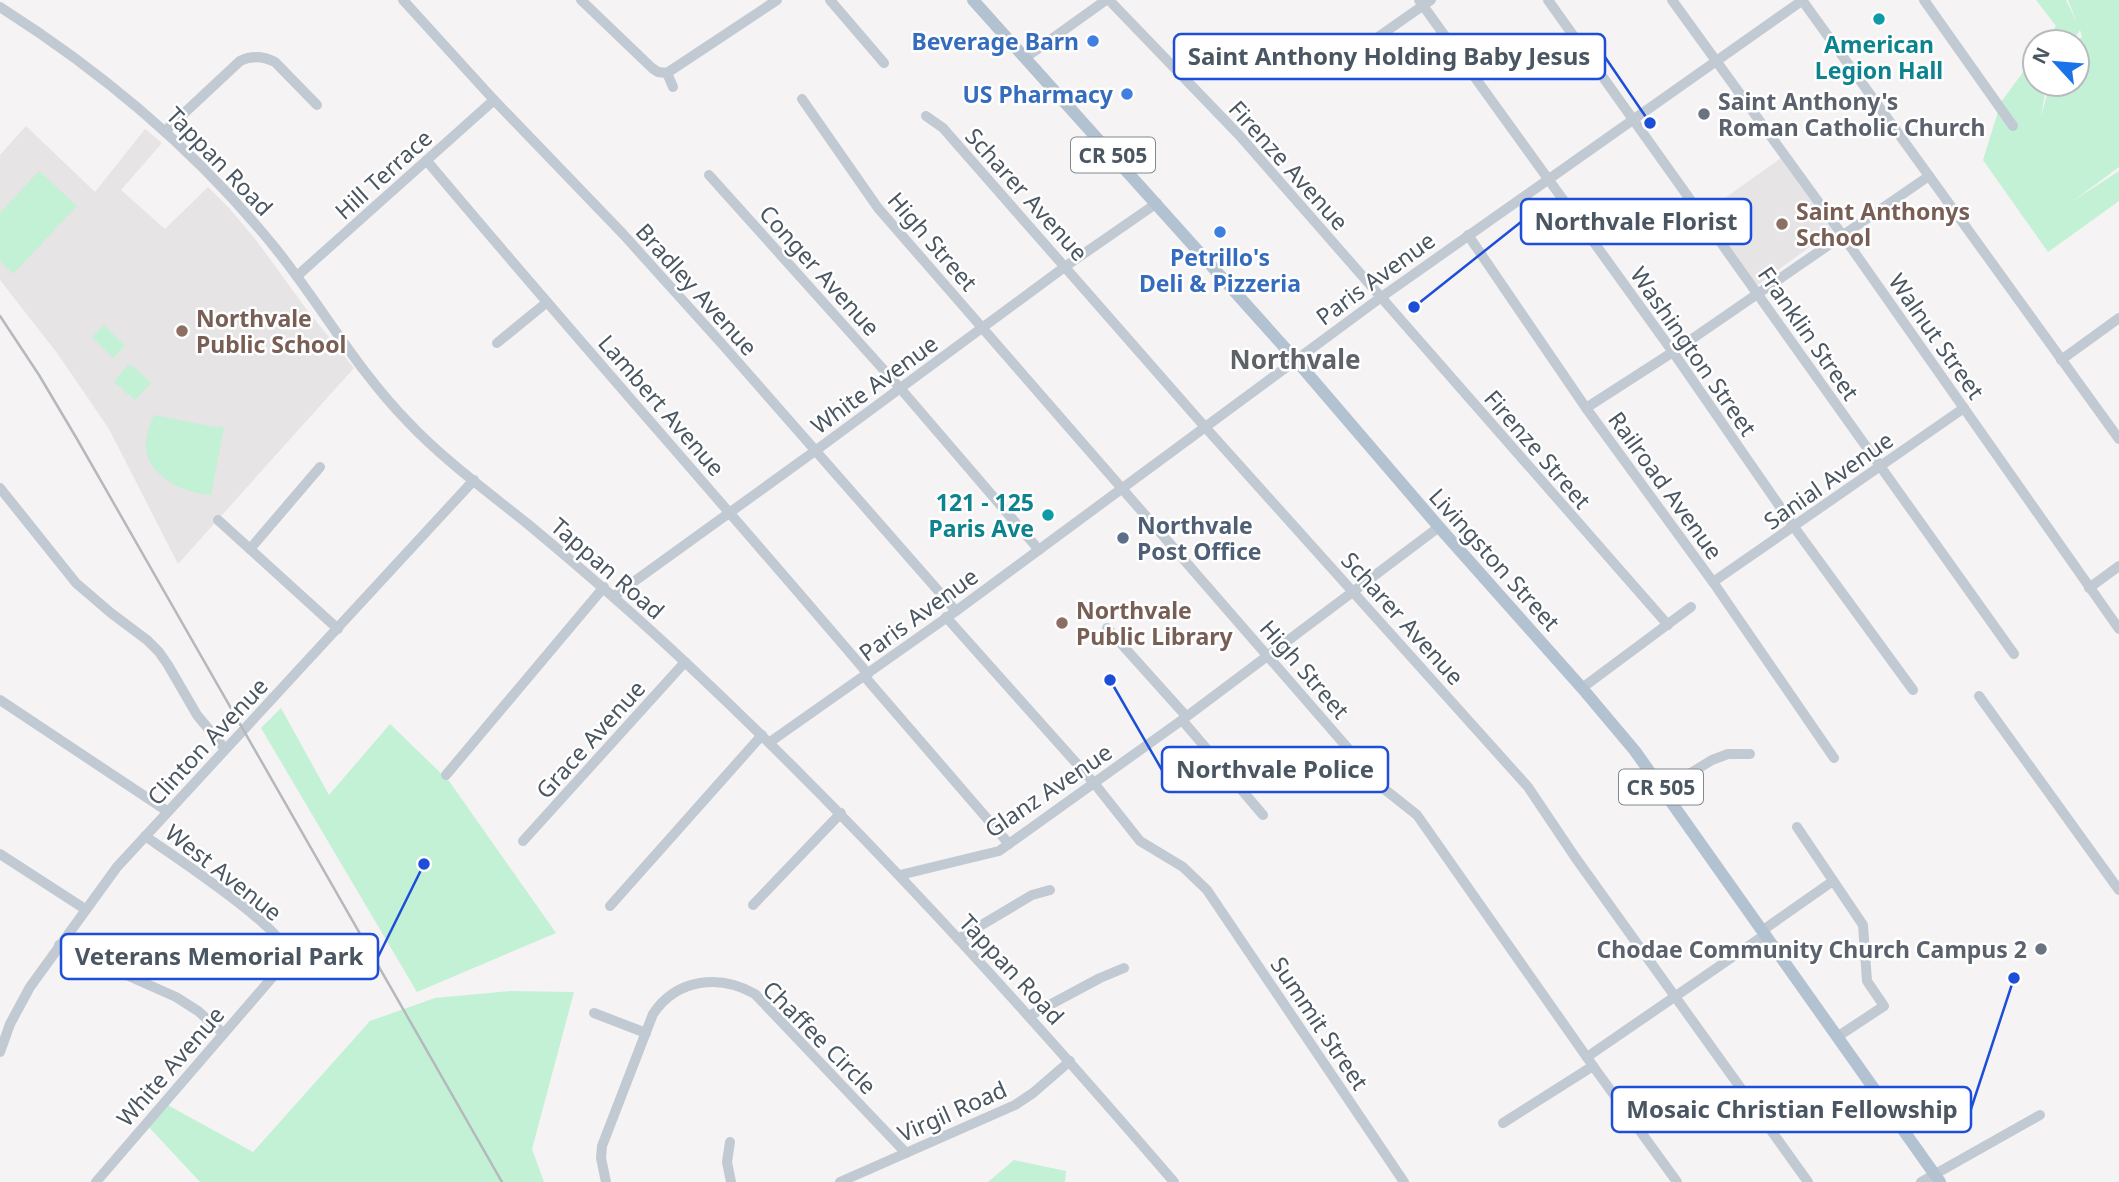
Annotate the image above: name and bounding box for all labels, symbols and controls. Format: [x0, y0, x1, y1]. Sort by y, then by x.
marker: American Legion Hall [1871, 11, 1887, 27]
place label: Beverage Barn [911, 25, 1079, 57]
place label: American Legion Hall [1815, 28, 1943, 86]
north arrow [2021, 28, 2091, 98]
marker: Beverage Barn [1085, 33, 1101, 49]
callout: Saint Anthony Holding Baby Jesus [1174, 34, 1605, 79]
text: Saint Anthony Holding Baby Jesus [1188, 39, 1590, 72]
text: N [2026, 43, 2056, 68]
place label: US Pharmacy [962, 78, 1114, 110]
place label: Saint Anthony's Roman Catholic Church [1718, 85, 1985, 143]
marker: US Pharmacy [1119, 86, 1135, 102]
street label: Firenze Avenue [1222, 93, 1356, 237]
street label: Tappan Road [160, 99, 280, 223]
marker: Saint Anthony's Roman Catholic Church [1696, 106, 1712, 122]
street label: Scharer Avenue [959, 120, 1095, 268]
street label: Hill Terrace [328, 122, 438, 226]
road number: CR 505 [1071, 138, 1155, 172]
street label: High Street [881, 185, 985, 297]
place label: Saint Anthonys School [1796, 195, 1970, 253]
street label: Conger Avenue [753, 198, 887, 342]
callout: Northvale Florist [1521, 199, 1751, 244]
text: Northvale Florist [1535, 204, 1737, 237]
street label: Bradley Avenue [629, 216, 765, 362]
marker: Saint Anthonys School [1774, 216, 1790, 232]
marker: Petrillo's Deli & Pizzeria [1212, 224, 1228, 240]
street label: Paris Avenue [1309, 224, 1441, 332]
place label: Petrillo's Deli & Pizzeria [1139, 241, 1301, 299]
street label: Washington Street [1624, 260, 1764, 442]
street label: Franklin Street [1751, 260, 1867, 406]
street label: Walnut Street [1882, 267, 1992, 405]
place label: Northvale Public School [196, 302, 346, 360]
marker: Northvale Public School [174, 323, 190, 339]
street label: Lambert Avenue [591, 327, 733, 483]
street label: White Avenue [804, 327, 944, 441]
district label: Northvale [1230, 341, 1360, 377]
street label: Firenze Street [1477, 383, 1599, 515]
street label: Railroad Avenue [1601, 404, 1731, 566]
street label: Sanial Avenue [1757, 424, 1899, 536]
street label: Livingston Street [1422, 481, 1568, 637]
place label: 121 - 125 Paris Ave [928, 486, 1034, 544]
marker: 121 - 125 Paris Ave [1040, 507, 1056, 523]
place label: Northvale Post Office [1137, 509, 1262, 567]
street label: Tappan Road [544, 510, 672, 626]
marker: Northvale Post Office [1115, 530, 1131, 546]
street label: Scharer Avenue [1335, 544, 1471, 692]
street label: Paris Avenue [852, 560, 984, 668]
place label: Northvale Public Library [1076, 594, 1233, 652]
street label: High Street [1253, 613, 1357, 725]
marker: Northvale Public Library [1054, 615, 1070, 631]
street label: Clinton Avenue [139, 670, 275, 812]
street label: Grace Avenue [528, 673, 652, 805]
street label: Glanz Avenue [978, 736, 1118, 844]
callout: Northvale Police [1162, 747, 1388, 792]
text: Northvale Police [1176, 752, 1374, 785]
road number: CR 505 [1619, 770, 1703, 804]
street label: West Avenue [159, 816, 289, 928]
street label: Tappan Road [952, 907, 1072, 1031]
place label: Chodae Community Church Campus 2 [1597, 933, 2027, 965]
callout: Veterans Memorial Park [61, 934, 378, 979]
text: Veterans Memorial Park [75, 939, 363, 972]
marker: Chodae Community Church Campus 2 [2033, 941, 2049, 957]
street label: Summit Street [1264, 950, 1376, 1096]
street label: Chaffee Circle [756, 973, 884, 1101]
street label: White Avenue [109, 999, 231, 1133]
street label: Virgil Road [892, 1073, 1012, 1149]
callout: Mosaic Christian Fellowship [1612, 1087, 1971, 1132]
text: Mosaic Christian Fellowship [1626, 1092, 1958, 1125]

